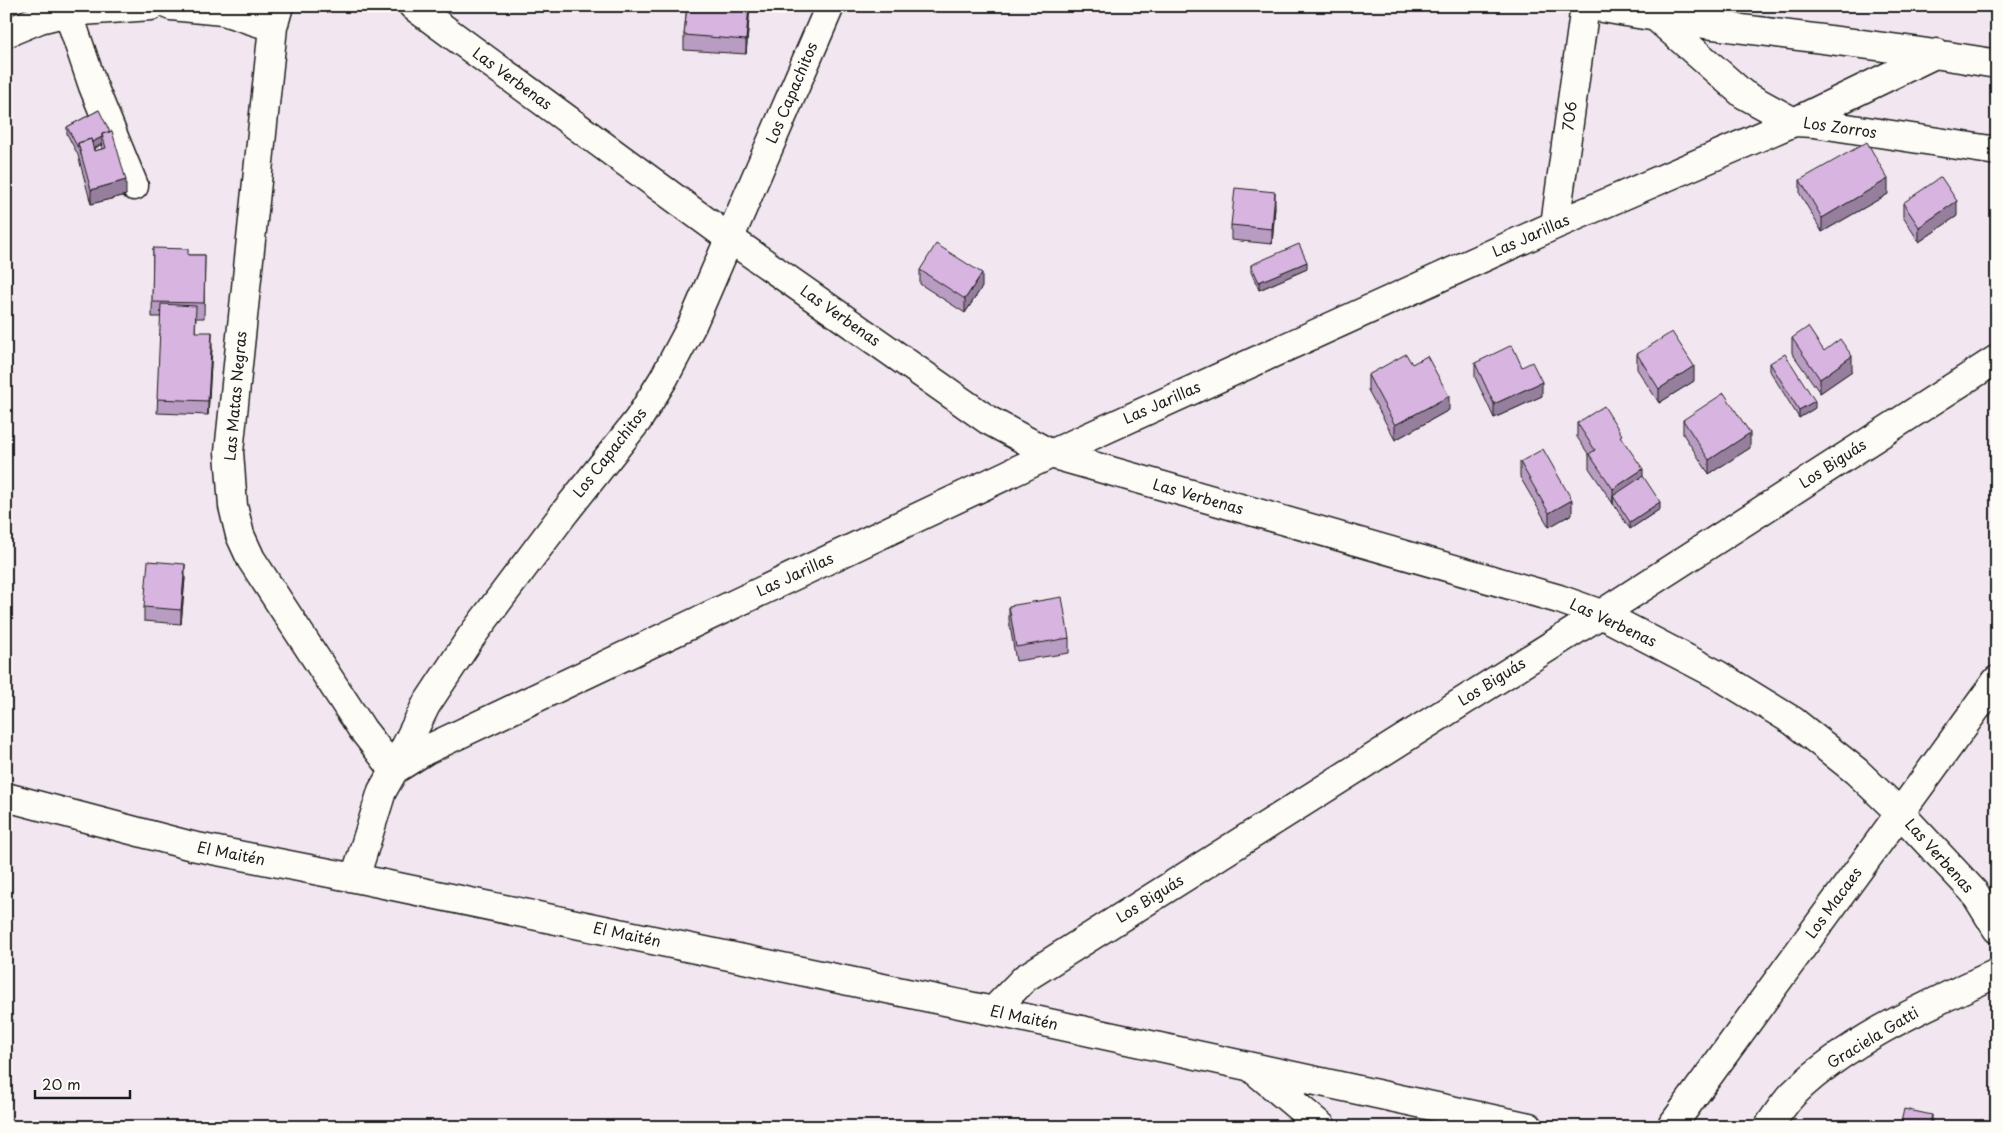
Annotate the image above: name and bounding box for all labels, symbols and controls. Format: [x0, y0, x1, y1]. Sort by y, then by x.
street label: Los Capachitos [759, 38, 822, 147]
street label: Las Verbenas [468, 41, 558, 115]
street label: 706 [1555, 100, 1582, 132]
street label: Los Zorros [1802, 110, 1879, 143]
street label: Las Jarillas [1488, 207, 1573, 262]
street label: Las Verbenas [796, 279, 886, 351]
street label: Las Matas Negras [217, 330, 252, 462]
street label: Las Jarillas [1119, 374, 1204, 429]
street label: Los Capachitos [566, 402, 651, 502]
street label: Los Biguás [1794, 432, 1870, 493]
street label: Las Verbenas [1150, 472, 1247, 520]
street label: Las Jarillas [752, 546, 837, 602]
street label: Las Verbenas [1566, 591, 1661, 652]
street label: Los Biguás [1453, 651, 1530, 711]
street label: Las Verbenas [1900, 813, 1980, 897]
street label: El Maitén [195, 835, 267, 870]
street label: Los Macaes [1799, 862, 1867, 943]
street label: Los Biguás [1111, 868, 1188, 928]
street label: El Maitén [591, 915, 663, 952]
street label: El Maitén [988, 998, 1060, 1035]
street label: Graciela Gatti [1822, 1000, 1923, 1073]
scale bar [35, 1068, 130, 1100]
text: 20 m [42, 1072, 81, 1095]

